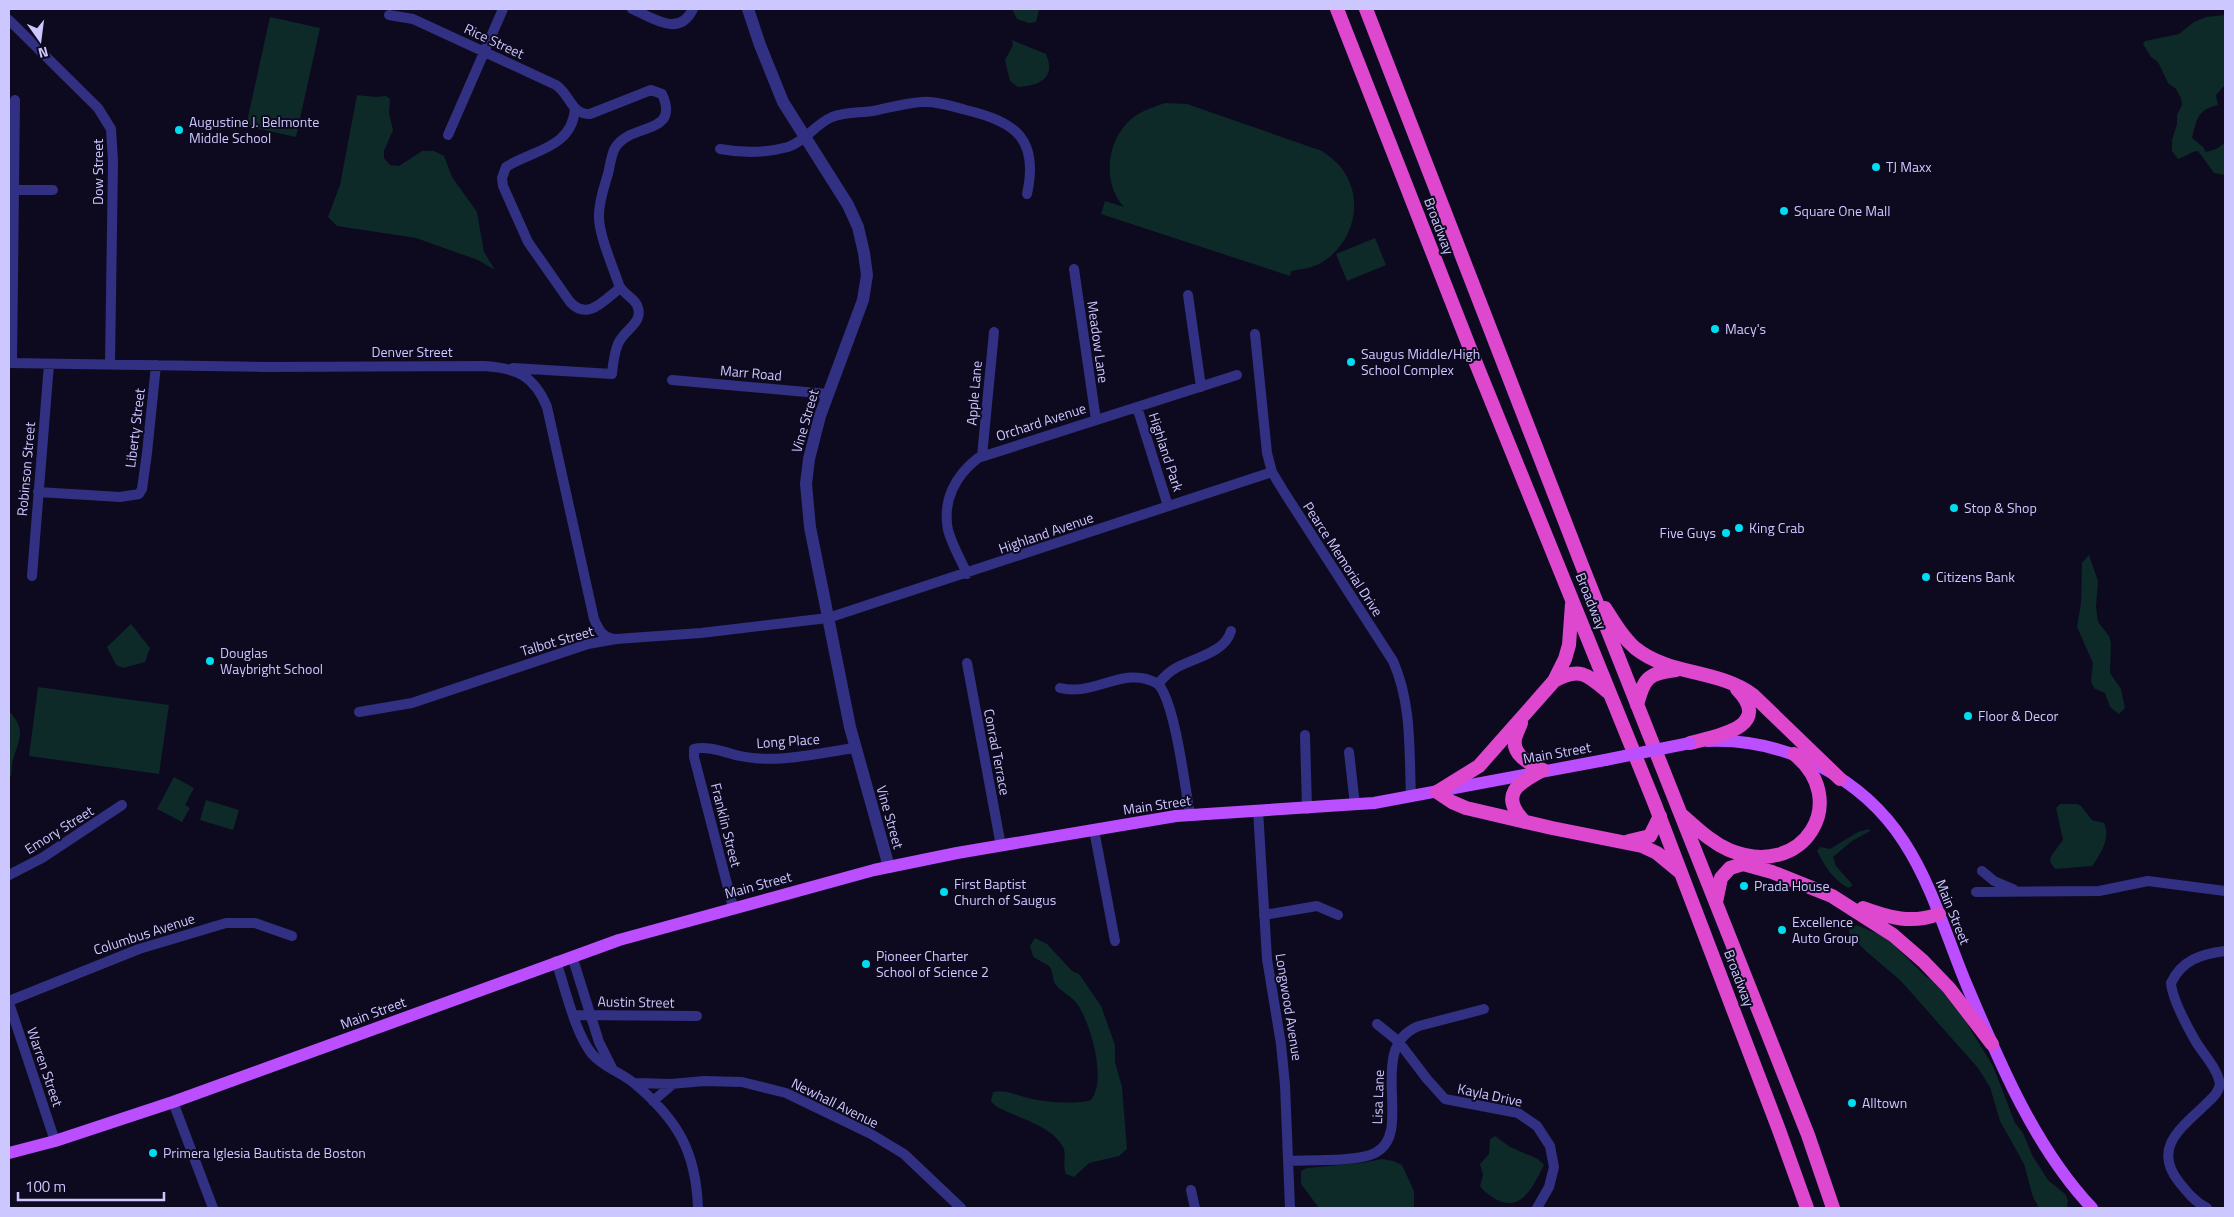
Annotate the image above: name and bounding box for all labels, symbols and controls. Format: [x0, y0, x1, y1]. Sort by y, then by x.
north arrow [15, 15, 65, 65]
street label: Rice Street [461, 18, 528, 64]
text: N [36, 42, 51, 64]
place label: Augustine J. Belmonte Middle School [189, 111, 319, 148]
marker: Augustine J. Belmonte Middle School [173, 124, 185, 136]
street label: Dow Street [87, 139, 108, 205]
place label: TJ Maxx [1886, 156, 1932, 177]
marker: TJ Maxx [1870, 161, 1882, 173]
street label: Broadway [1419, 194, 1460, 258]
place label: Square One Mall [1794, 200, 1890, 221]
marker: Square One Mall [1778, 205, 1790, 217]
street label: Meadow Lane [1082, 300, 1115, 384]
place label: Macy's [1725, 318, 1766, 339]
marker: Macy's [1709, 323, 1721, 335]
street label: Denver Street [371, 341, 453, 362]
place label: Saugus Middle/High School Complex [1361, 343, 1480, 380]
marker: Saugus Middle/High School Complex [1345, 356, 1357, 368]
street label: Marr Road [719, 359, 783, 386]
street label: Apple Lane [960, 360, 987, 426]
street label: Liberty Street [119, 387, 150, 469]
street label: Vine Street [785, 387, 824, 455]
street label: Orchard Avenue [993, 397, 1089, 446]
street label: Highland Park [1144, 409, 1189, 494]
street label: Robinson Street [11, 421, 40, 517]
street label: Pearce Memorial Drive [1298, 497, 1388, 620]
place label: Stop & Shop [1964, 497, 2037, 518]
marker: Stop & Shop [1948, 502, 1960, 514]
street label: Highland Avenue [995, 506, 1096, 559]
place label: King Crab [1749, 517, 1805, 538]
place label: Five Guys [1660, 522, 1716, 543]
marker: King Crab [1733, 522, 1745, 534]
marker: Five Guys [1720, 527, 1732, 539]
place label: Citizens Bank [1936, 566, 2015, 587]
street label: Broadway [1571, 569, 1612, 633]
marker: Citizens Bank [1920, 571, 1932, 583]
street label: Talbot Street [518, 620, 596, 661]
place label: Douglas Waybright School [220, 642, 323, 679]
marker: Douglas Waybright School [204, 655, 216, 667]
place label: Floor & Decor [1978, 705, 2059, 726]
street label: Conrad Terrace [979, 707, 1016, 797]
marker: Floor & Decor [1962, 710, 1974, 722]
street label: Long Place [756, 728, 820, 753]
street label: Main Street [1521, 736, 1593, 769]
street label: Franklin Street [706, 781, 747, 869]
street label: Vine Street [871, 783, 910, 851]
street label: Main Street [1122, 789, 1192, 820]
street label: Emory Street [20, 800, 97, 859]
street label: Main Street [722, 865, 794, 904]
place label: First Baptist Church of Saugus [954, 873, 1056, 910]
place label: Prada House [1754, 875, 1829, 896]
street label: Main Street [1931, 876, 1976, 948]
marker: Prada House [1738, 880, 1750, 892]
marker: First Baptist Church of Saugus [938, 886, 950, 898]
street label: Columbus Avenue [90, 907, 197, 960]
place label: Excellence Auto Group [1792, 911, 1859, 948]
marker: Excellence Auto Group [1776, 924, 1788, 936]
place label: Pioneer Charter School of Science 2 [876, 945, 989, 982]
street label: Broadway [1719, 946, 1760, 1010]
street label: Longwood Avenue [1271, 952, 1308, 1062]
marker: Pioneer Charter School of Science 2 [860, 958, 872, 970]
street label: Austin Street [597, 990, 675, 1013]
street label: Main Street [337, 991, 409, 1034]
street label: Warren Street [22, 1024, 69, 1109]
street label: Lisa Lane [1366, 1069, 1389, 1125]
street label: Newhall Avenue [788, 1072, 882, 1133]
street label: Kayla Drive [1456, 1077, 1524, 1112]
place label: Alltown [1862, 1092, 1907, 1113]
marker: Alltown [1846, 1097, 1858, 1109]
place label: Primera Iglesia Bautista de Boston [163, 1142, 366, 1163]
marker: Primera Iglesia Bautista de Boston [147, 1147, 159, 1159]
scale bar [18, 1170, 164, 1202]
text: 100 m [25, 1175, 66, 1198]

